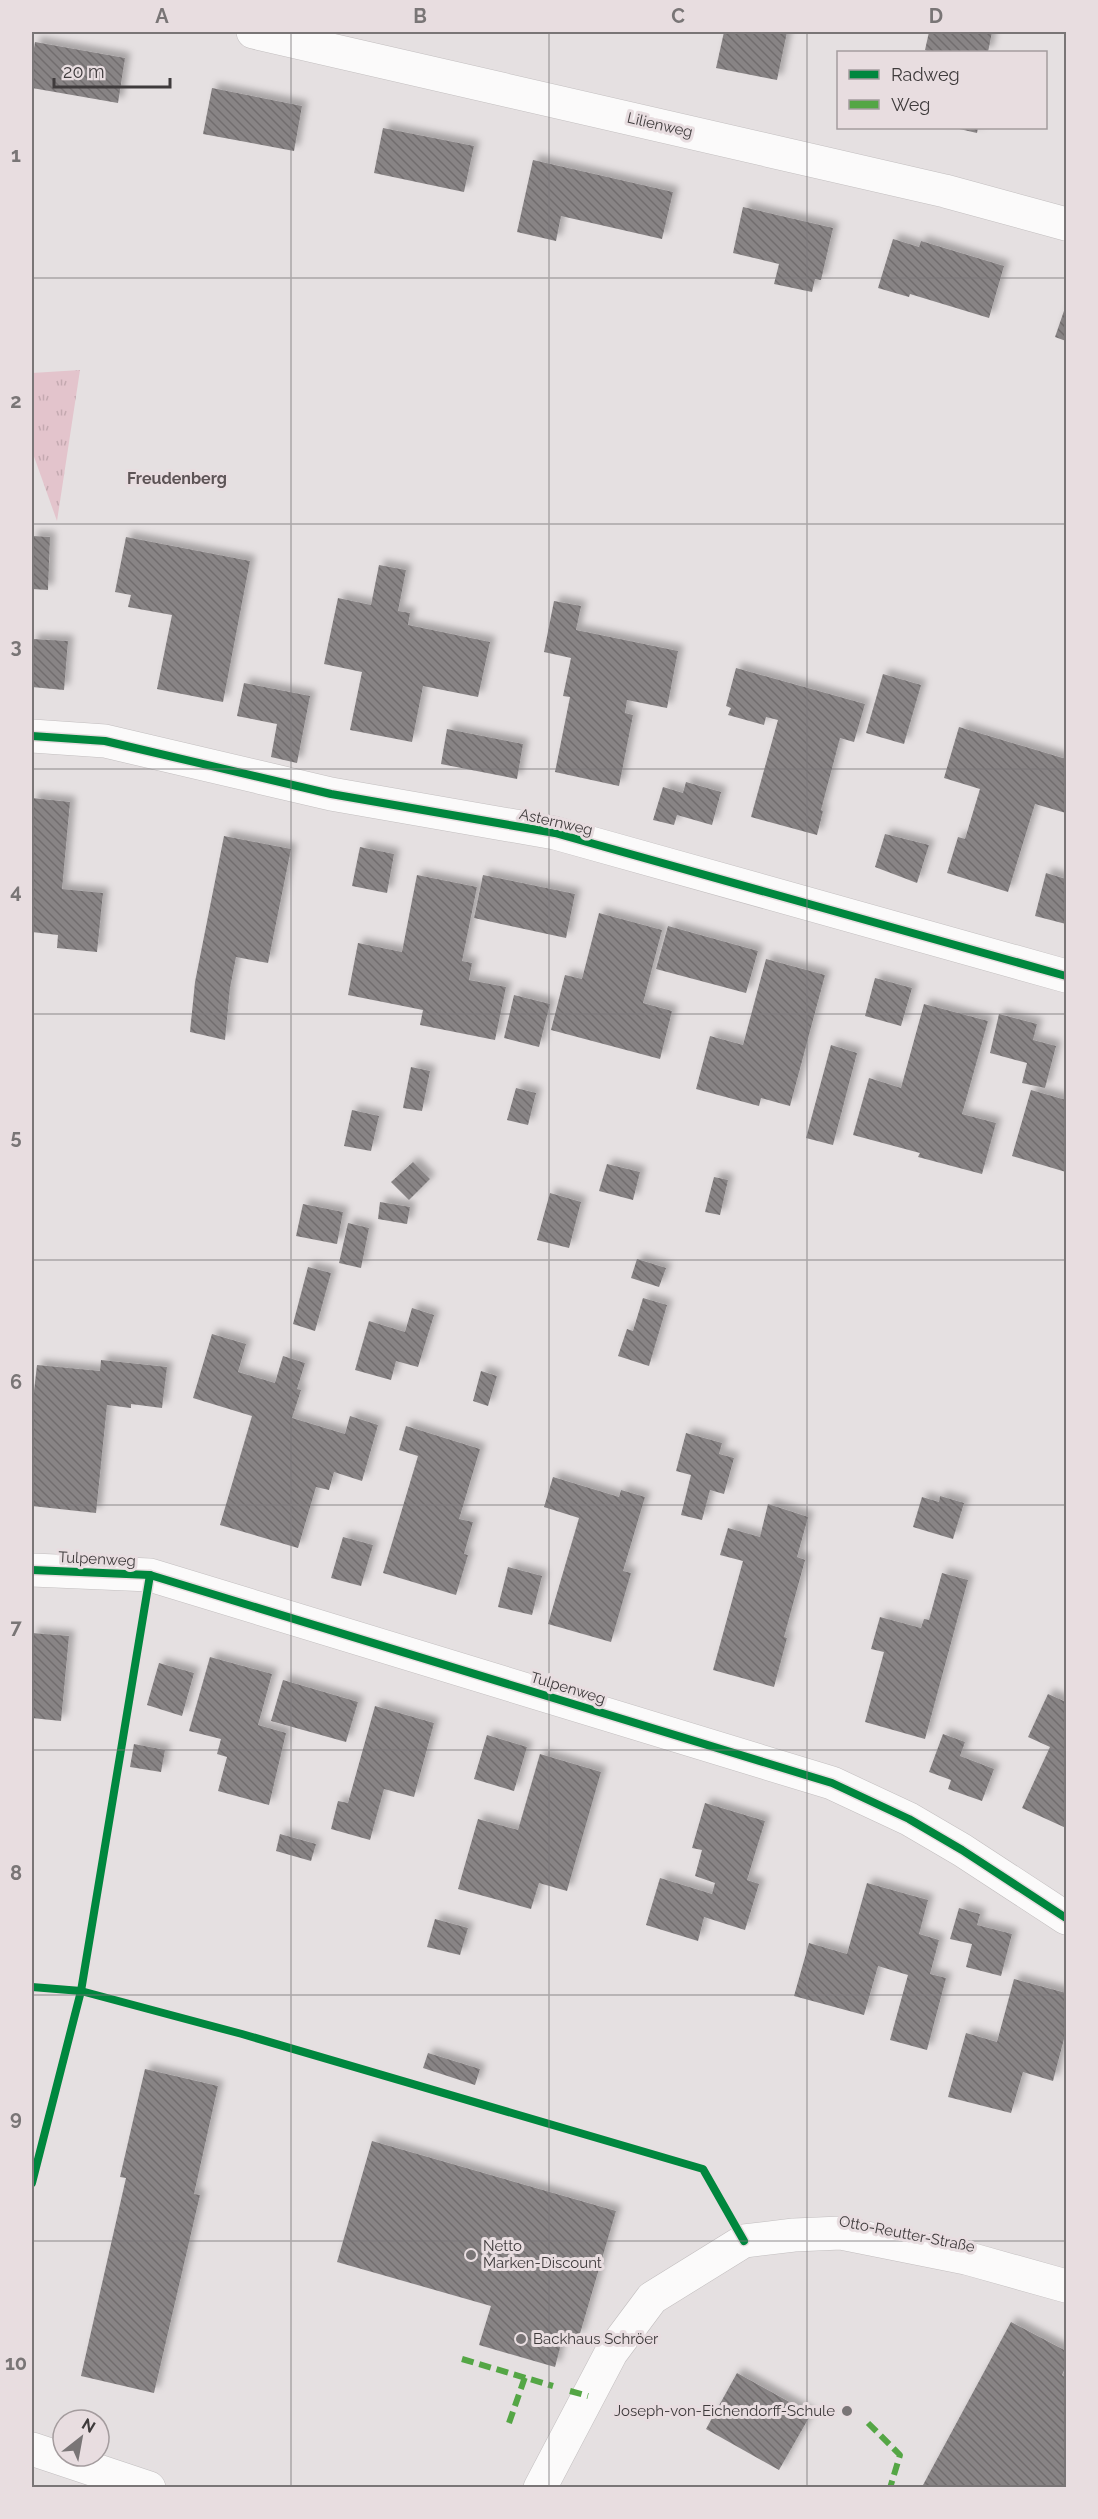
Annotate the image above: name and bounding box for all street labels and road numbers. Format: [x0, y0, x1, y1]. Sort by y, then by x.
street label: Lilienweg [625, 109, 695, 141]
street label: Asternweg [518, 805, 594, 839]
street label: Tulpenweg [58, 1548, 136, 1570]
street label: Tulpenweg [528, 1668, 608, 1708]
street label: Otto-Reutter-Straße [838, 2212, 977, 2256]

